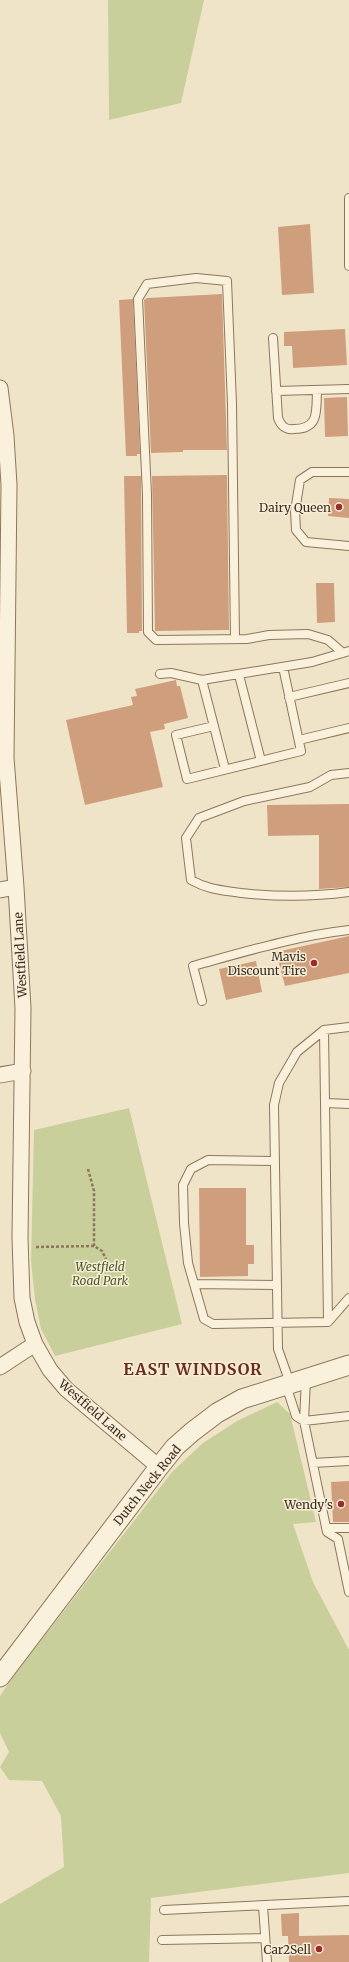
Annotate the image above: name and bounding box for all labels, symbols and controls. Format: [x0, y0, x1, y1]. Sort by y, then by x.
place label: Dairy Queen [259, 500, 331, 515]
marker: Dairy Queen [334, 502, 344, 512]
street label: Westfield Lane [10, 912, 30, 999]
place label: Mavis Discount Tire [228, 949, 306, 978]
marker: Mavis Discount Tire [309, 958, 319, 968]
park label: Westfield Road Park [72, 1259, 129, 1288]
district label: EAST WINDSOR [123, 1359, 263, 1379]
street label: Westfield Lane [55, 1376, 130, 1444]
street label: Dutch Neck Road [110, 1442, 184, 1528]
place label: Wendy's [283, 1497, 333, 1512]
marker: Wendy's [336, 1499, 346, 1509]
place label: Car2Sell [263, 1942, 311, 1957]
marker: Car2Sell [314, 1944, 324, 1954]

